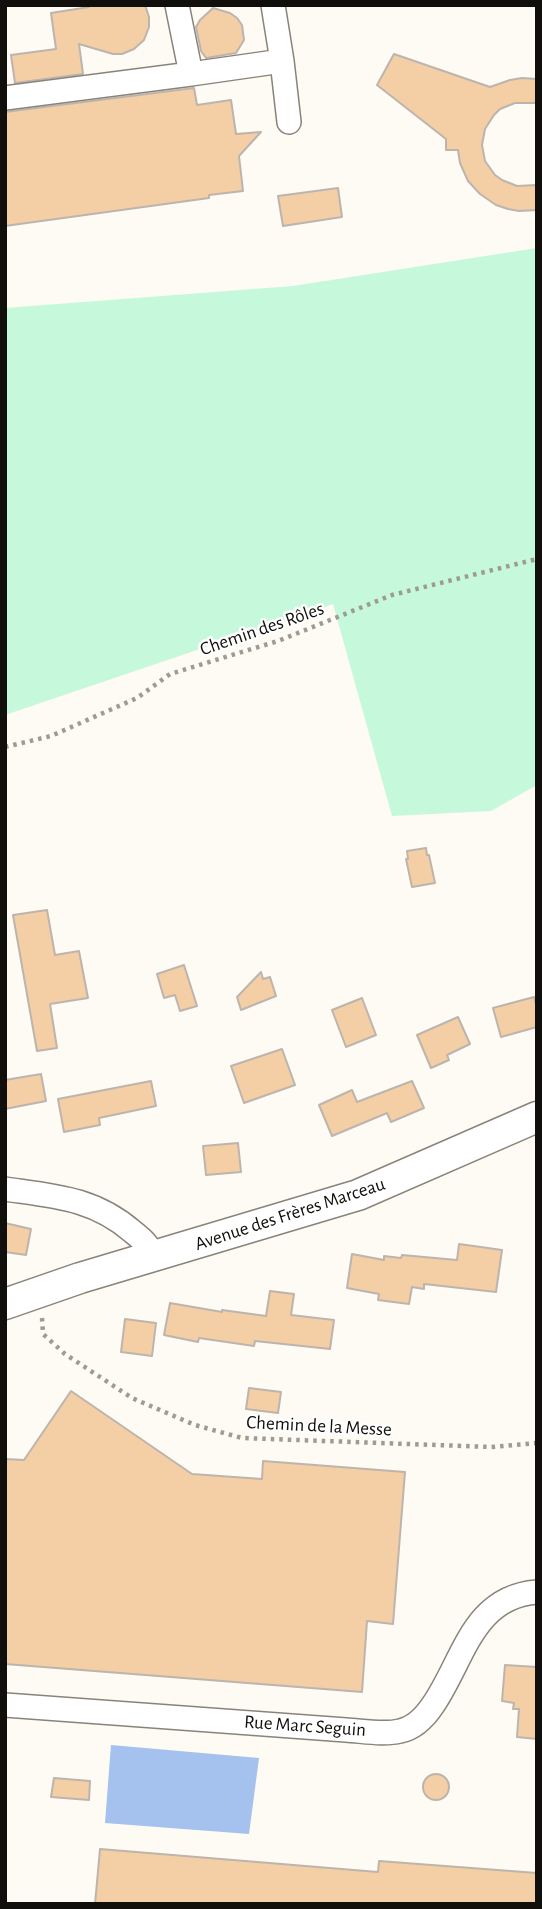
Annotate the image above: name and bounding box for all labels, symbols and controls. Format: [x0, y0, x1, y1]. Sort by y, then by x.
street label: Chemin des Rôles [197, 597, 327, 661]
street label: Avenue des Frères Marceau [192, 1172, 388, 1256]
street label: Chemin de la Messe [246, 1411, 392, 1441]
street label: Rue Marc Seguin [243, 1710, 367, 1742]

